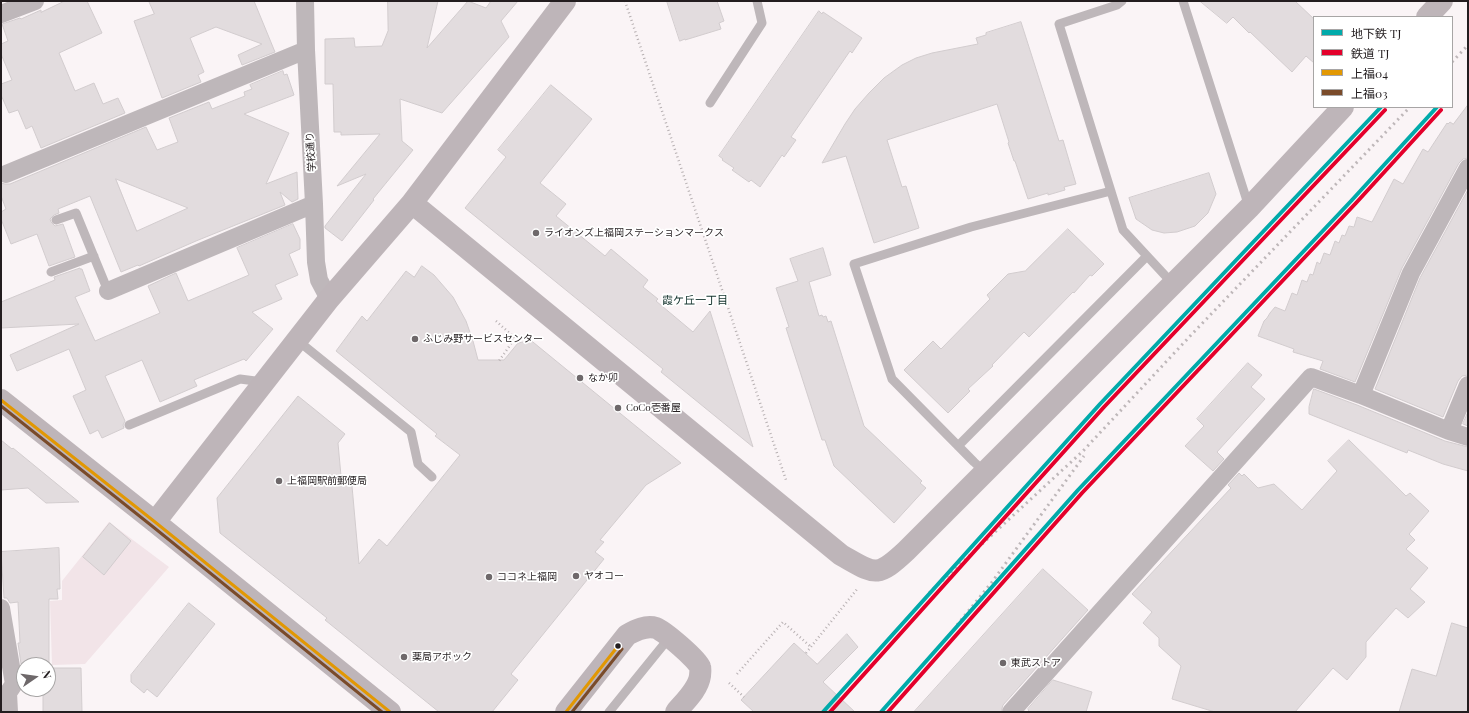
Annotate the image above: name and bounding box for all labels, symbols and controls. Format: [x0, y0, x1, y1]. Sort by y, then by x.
legend [1313, 16, 1453, 108]
text: 地下鉄 TJ [1351, 25, 1401, 41]
text: 鉄道 TJ [1351, 45, 1389, 61]
text: 上福04 [1351, 65, 1388, 81]
text: 上福03 [1351, 85, 1388, 101]
street label: 学校通り [304, 132, 318, 172]
place label: ライオンズ上福岡ステーションマークス [544, 227, 724, 239]
marker: ライオンズ上福岡ステーションマークス [531, 228, 541, 238]
district label: 霞ケ丘一丁目 [662, 294, 728, 308]
place label: ふじみ野サービスセンター [423, 333, 543, 345]
marker: ふじみ野サービスセンター [410, 334, 420, 344]
place label: なか卯 [588, 372, 618, 384]
marker: なか卯 [575, 373, 585, 383]
place label: CoCo壱番屋 [626, 402, 681, 414]
marker: CoCo壱番屋 [613, 403, 623, 413]
place label: 上福岡駅前郵便局 [287, 475, 367, 487]
marker: 上福岡駅前郵便局 [274, 476, 284, 486]
place label: ヤオコー [584, 570, 624, 582]
place label: ココネ上福岡 [497, 571, 557, 583]
marker: ヤオコー [571, 571, 581, 581]
marker: ココネ上福岡 [484, 572, 494, 582]
unlabelled marker [613, 641, 623, 651]
place label: 薬局アポック [412, 651, 472, 663]
marker: 薬局アポック [399, 652, 409, 662]
north arrow [16, 657, 56, 697]
place label: 東武ストア [1011, 657, 1061, 669]
marker: 東武ストア [998, 658, 1008, 668]
text: N [39, 669, 55, 680]

